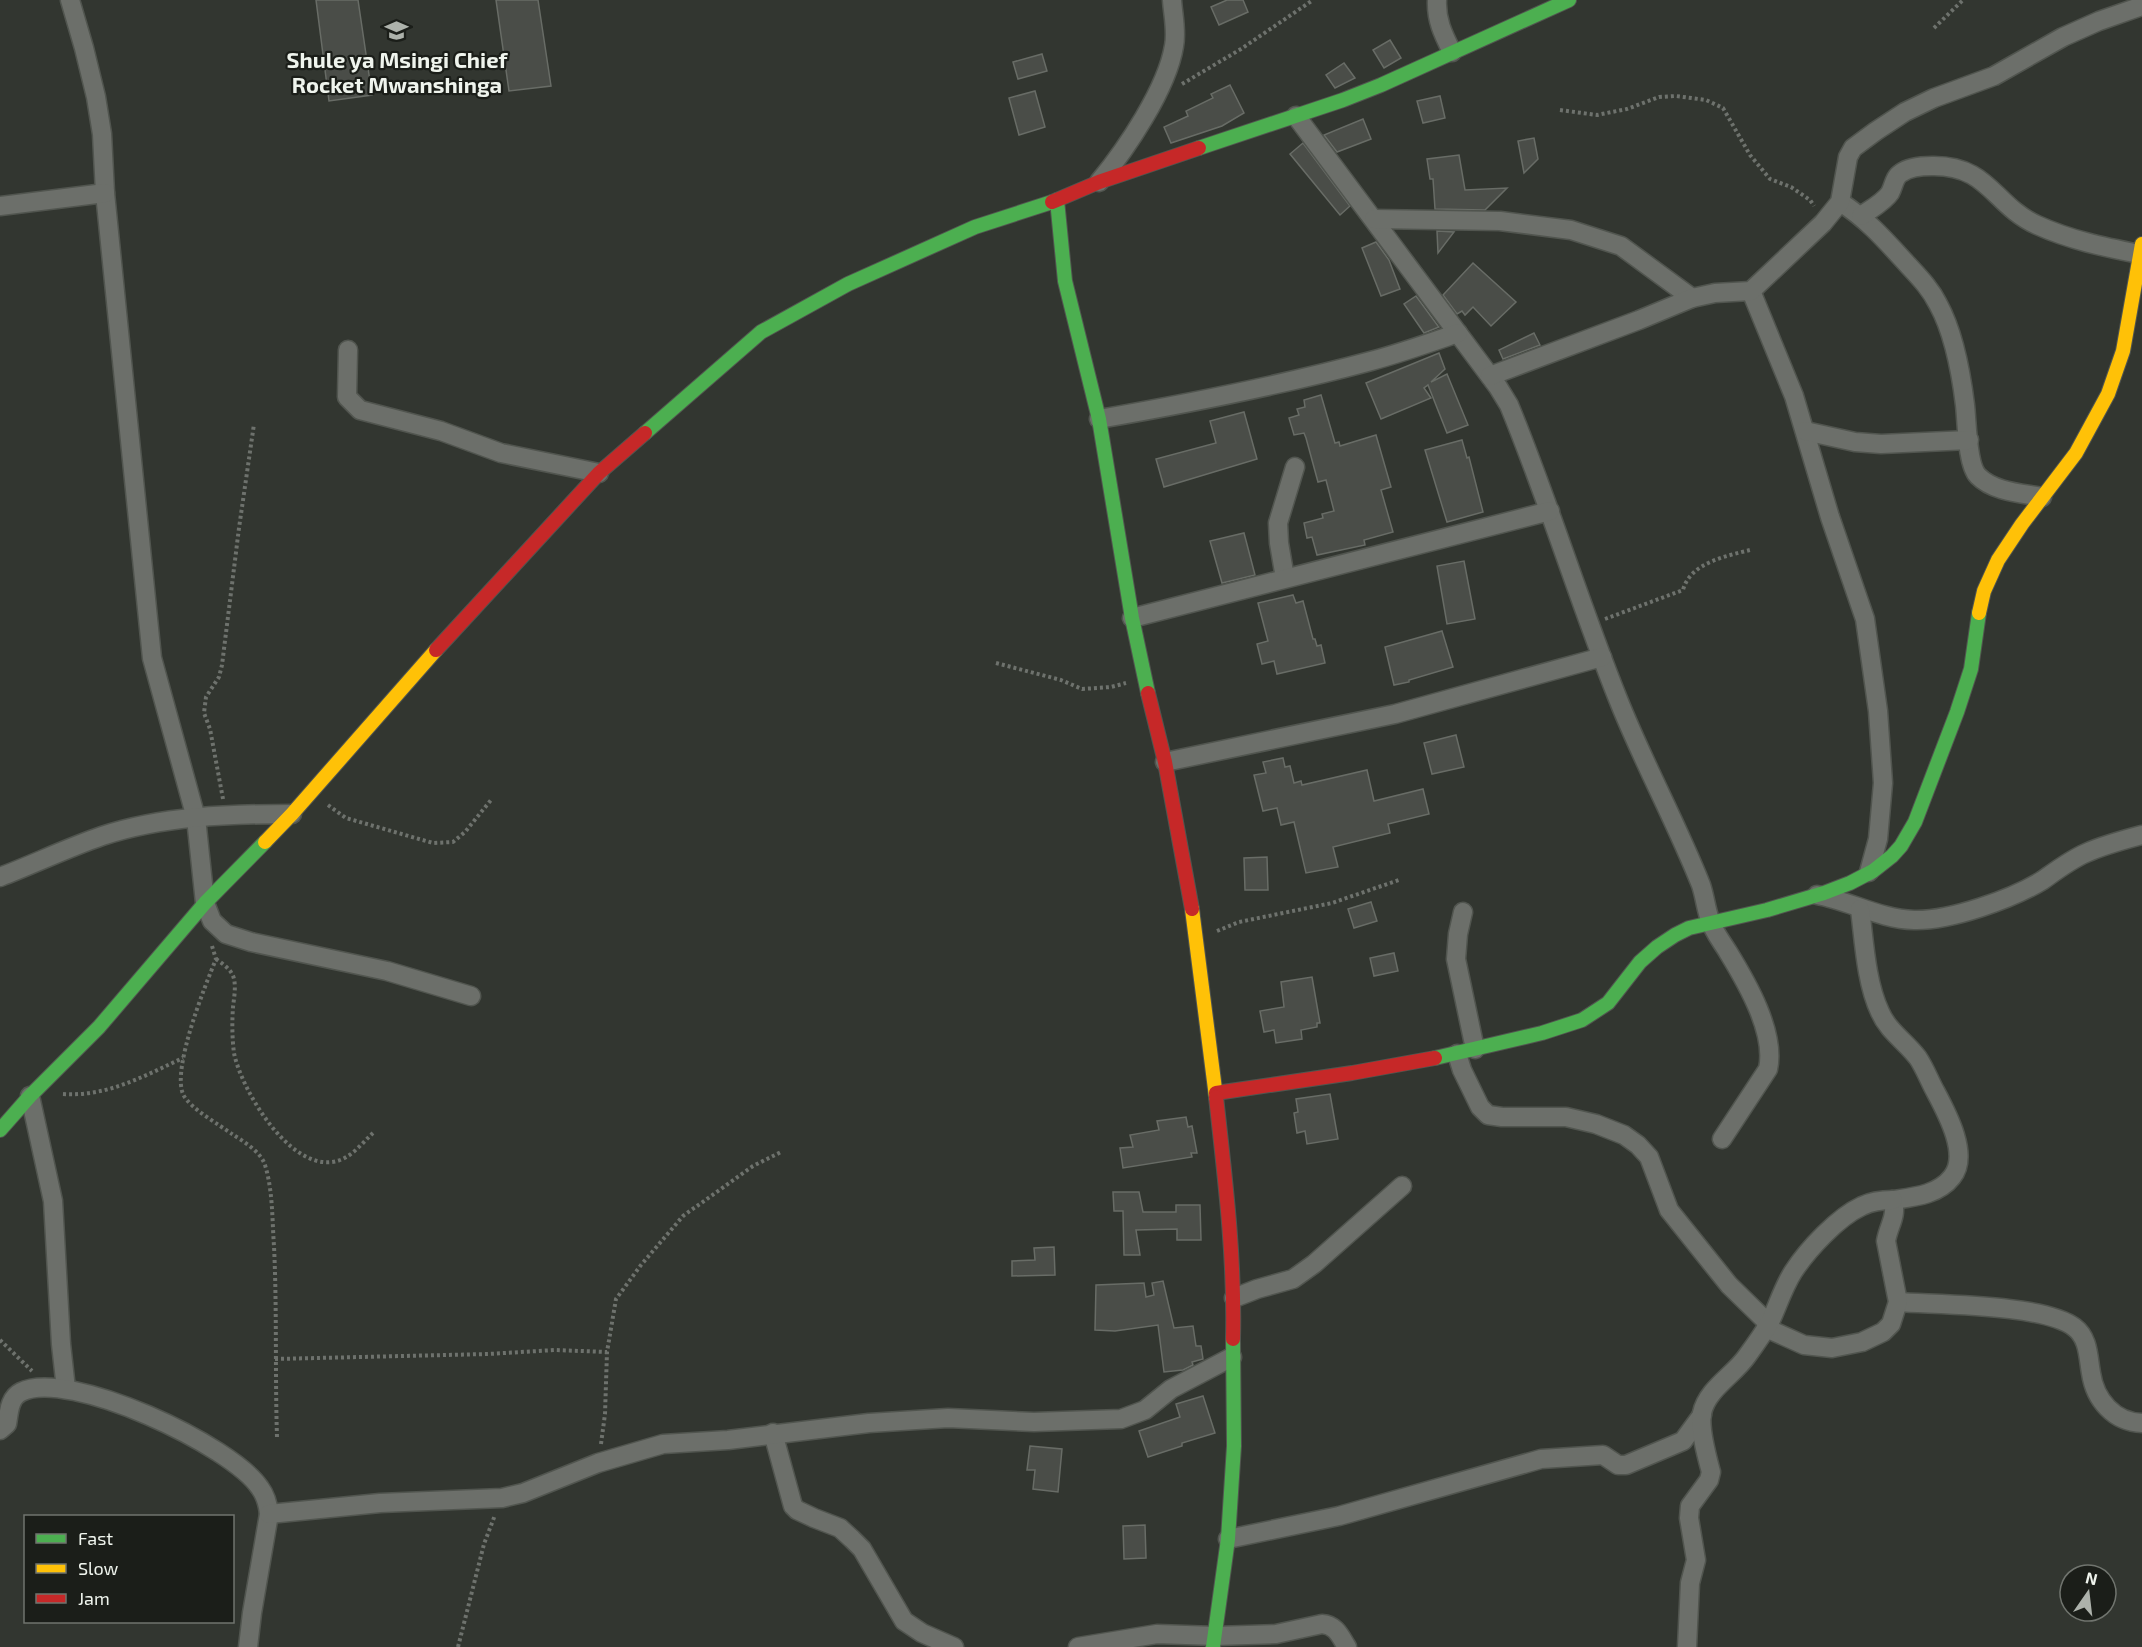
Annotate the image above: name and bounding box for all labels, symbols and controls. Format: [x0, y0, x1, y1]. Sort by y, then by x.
school or university icon: Shule ya Msingi Chief Rocket Mwanshinga [384, 17, 410, 43]
place label: Shule ya Msingi Chief Rocket Mwanshinga [287, 46, 509, 97]
legend [24, 1515, 234, 1623]
text: Fast [78, 1527, 113, 1549]
text: Slow [78, 1557, 119, 1579]
north arrow [2058, 1563, 2118, 1623]
text: N [2084, 1567, 2100, 1589]
text: Jam [78, 1587, 110, 1609]

